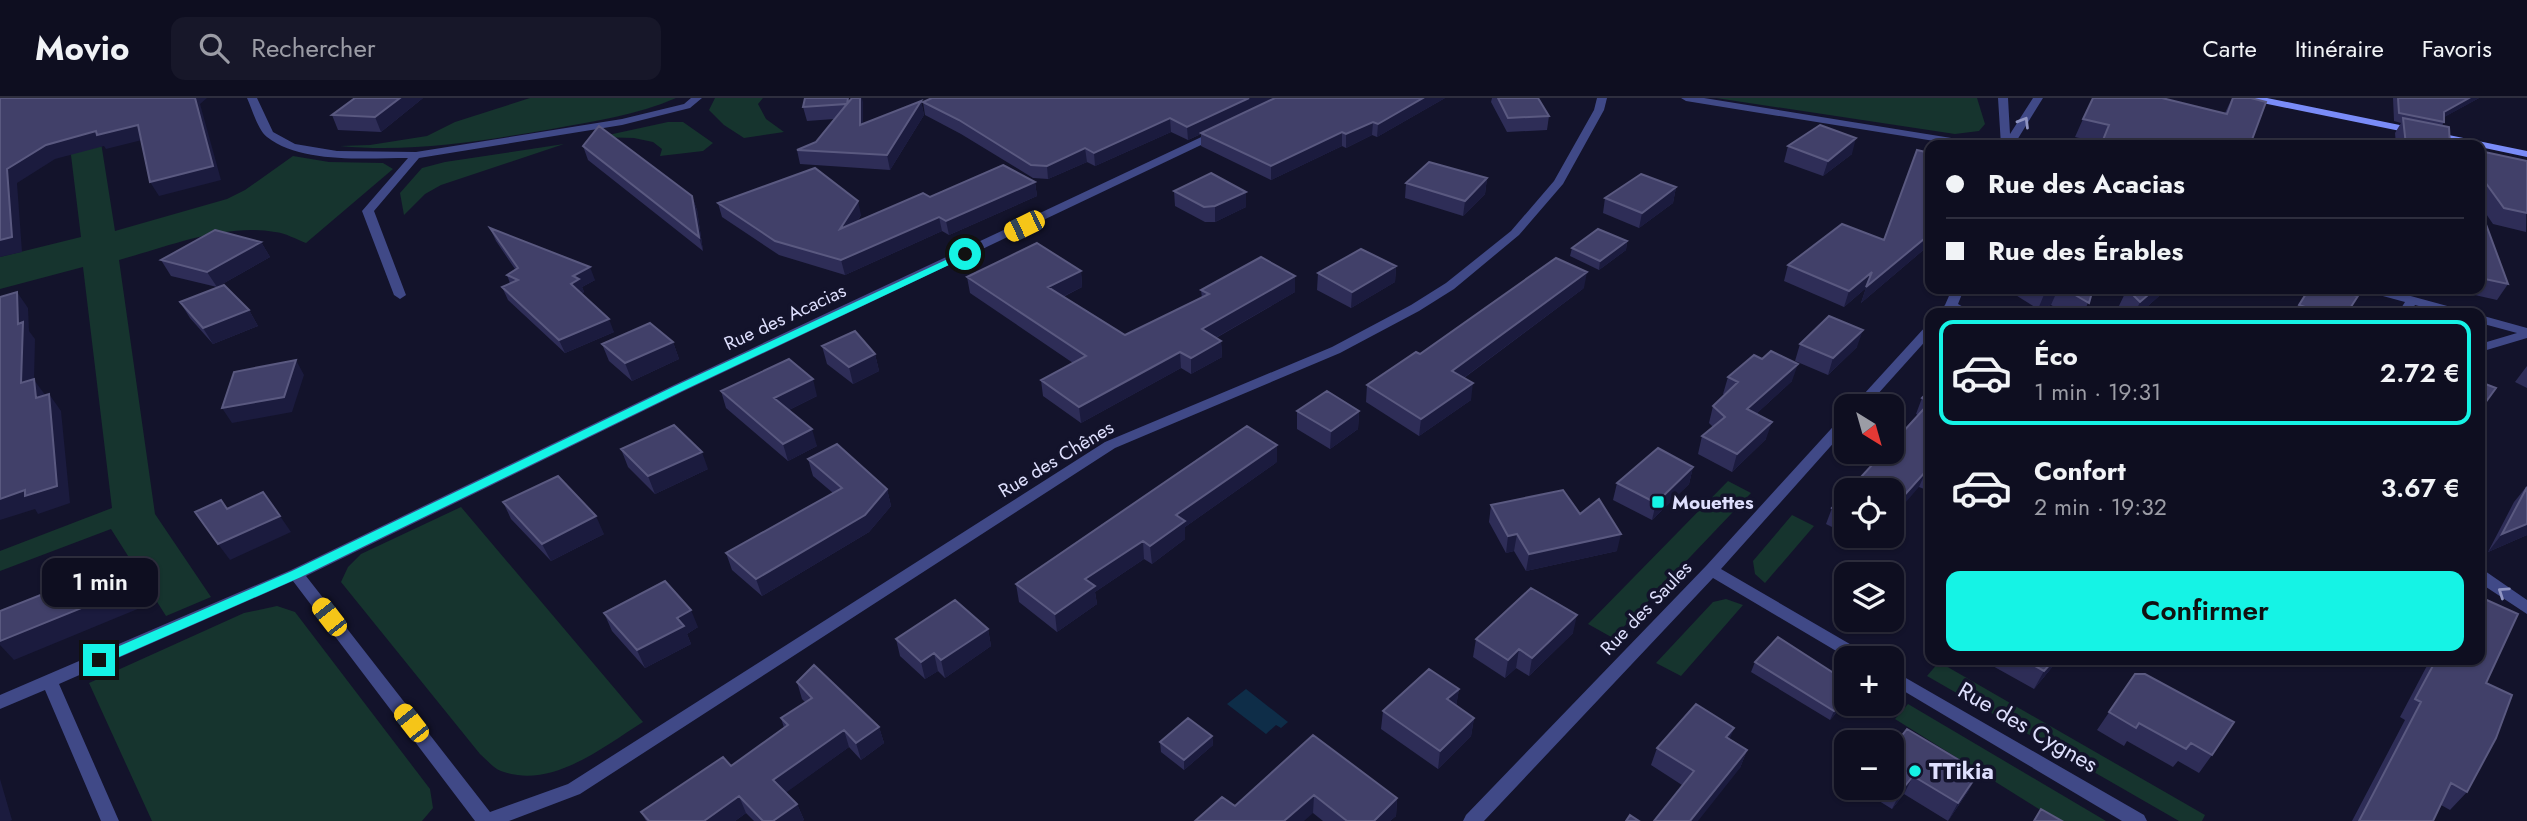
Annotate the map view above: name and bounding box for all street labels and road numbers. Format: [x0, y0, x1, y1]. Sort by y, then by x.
street label: Rue des Acacias [720, 277, 851, 357]
street label: Rue des Chênes [993, 414, 1119, 504]
street label: Rue des Saules [1594, 555, 1698, 661]
street label: Rue des Cygnes [1952, 673, 2104, 781]

